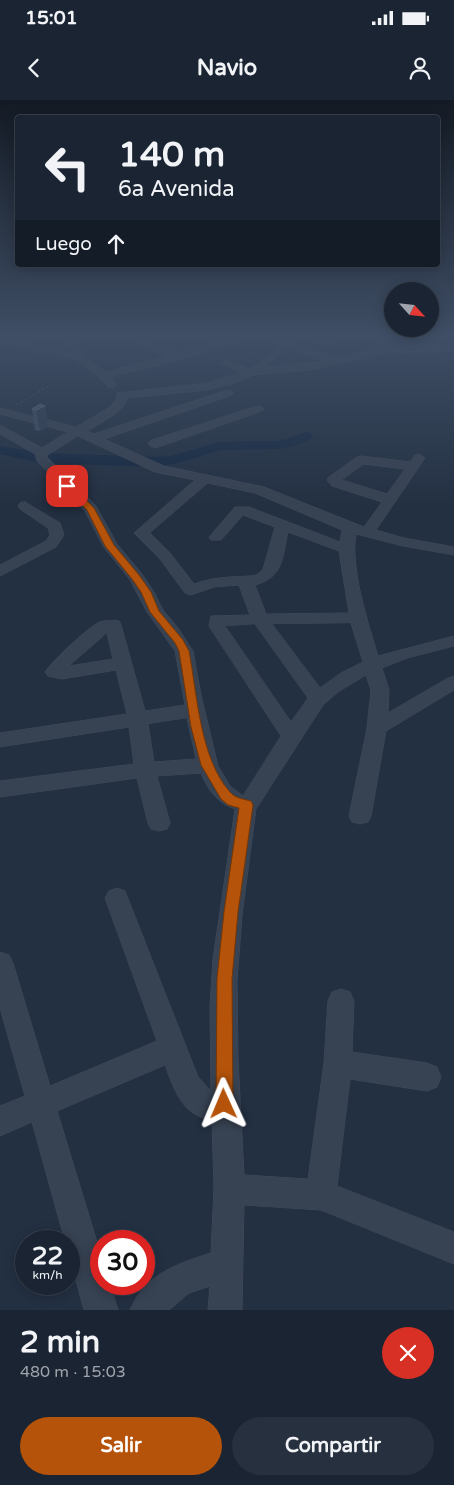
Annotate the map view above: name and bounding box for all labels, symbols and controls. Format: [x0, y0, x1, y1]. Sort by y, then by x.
text: 15:01 [25, 7, 78, 29]
icon: back [20, 54, 48, 82]
icon: person [406, 54, 434, 82]
text: Navio [197, 55, 257, 81]
text: 140 m [118, 134, 225, 176]
icon: left [35, 135, 100, 200]
text: 6a Avenida [118, 176, 235, 202]
icon: ahead [102, 230, 130, 258]
text: Luego [35, 233, 92, 255]
north arrow [384, 282, 439, 338]
map controls [384, 282, 439, 337]
pin [46, 465, 88, 507]
icon: arrive [53, 472, 81, 500]
position arrow [197, 1077, 249, 1129]
speed limit sign: 30 [90, 1230, 155, 1295]
text: 22 [32, 1241, 63, 1271]
text: km/h [32, 1268, 63, 1282]
text: 2 min [20, 1324, 100, 1361]
button: close [382, 1327, 434, 1379]
text: 480 m · 15:03 [20, 1362, 126, 1382]
button: Salir [20, 1417, 222, 1475]
button: Compartir [232, 1417, 434, 1475]

